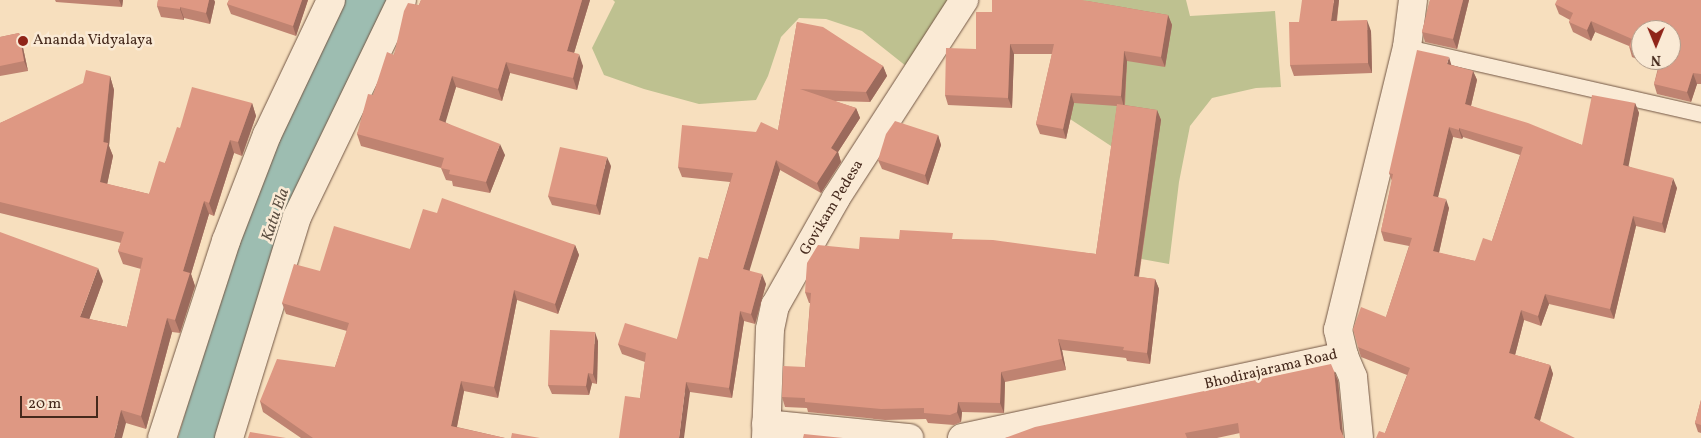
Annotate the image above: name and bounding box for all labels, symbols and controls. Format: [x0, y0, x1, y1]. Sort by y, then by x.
north arrow [1631, 20, 1681, 70]
place label: Ananda Vidyalaya [33, 32, 153, 50]
marker: Ananda Vidyalaya [17, 35, 29, 47]
text: N [1651, 50, 1661, 69]
street label: Govikam Pedesa [796, 157, 868, 259]
water label: Katu Ela [258, 186, 294, 244]
street label: Bhodirajarama Road [1203, 346, 1339, 394]
scale bar [22, 386, 100, 418]
text: 20 m [28, 394, 61, 415]

